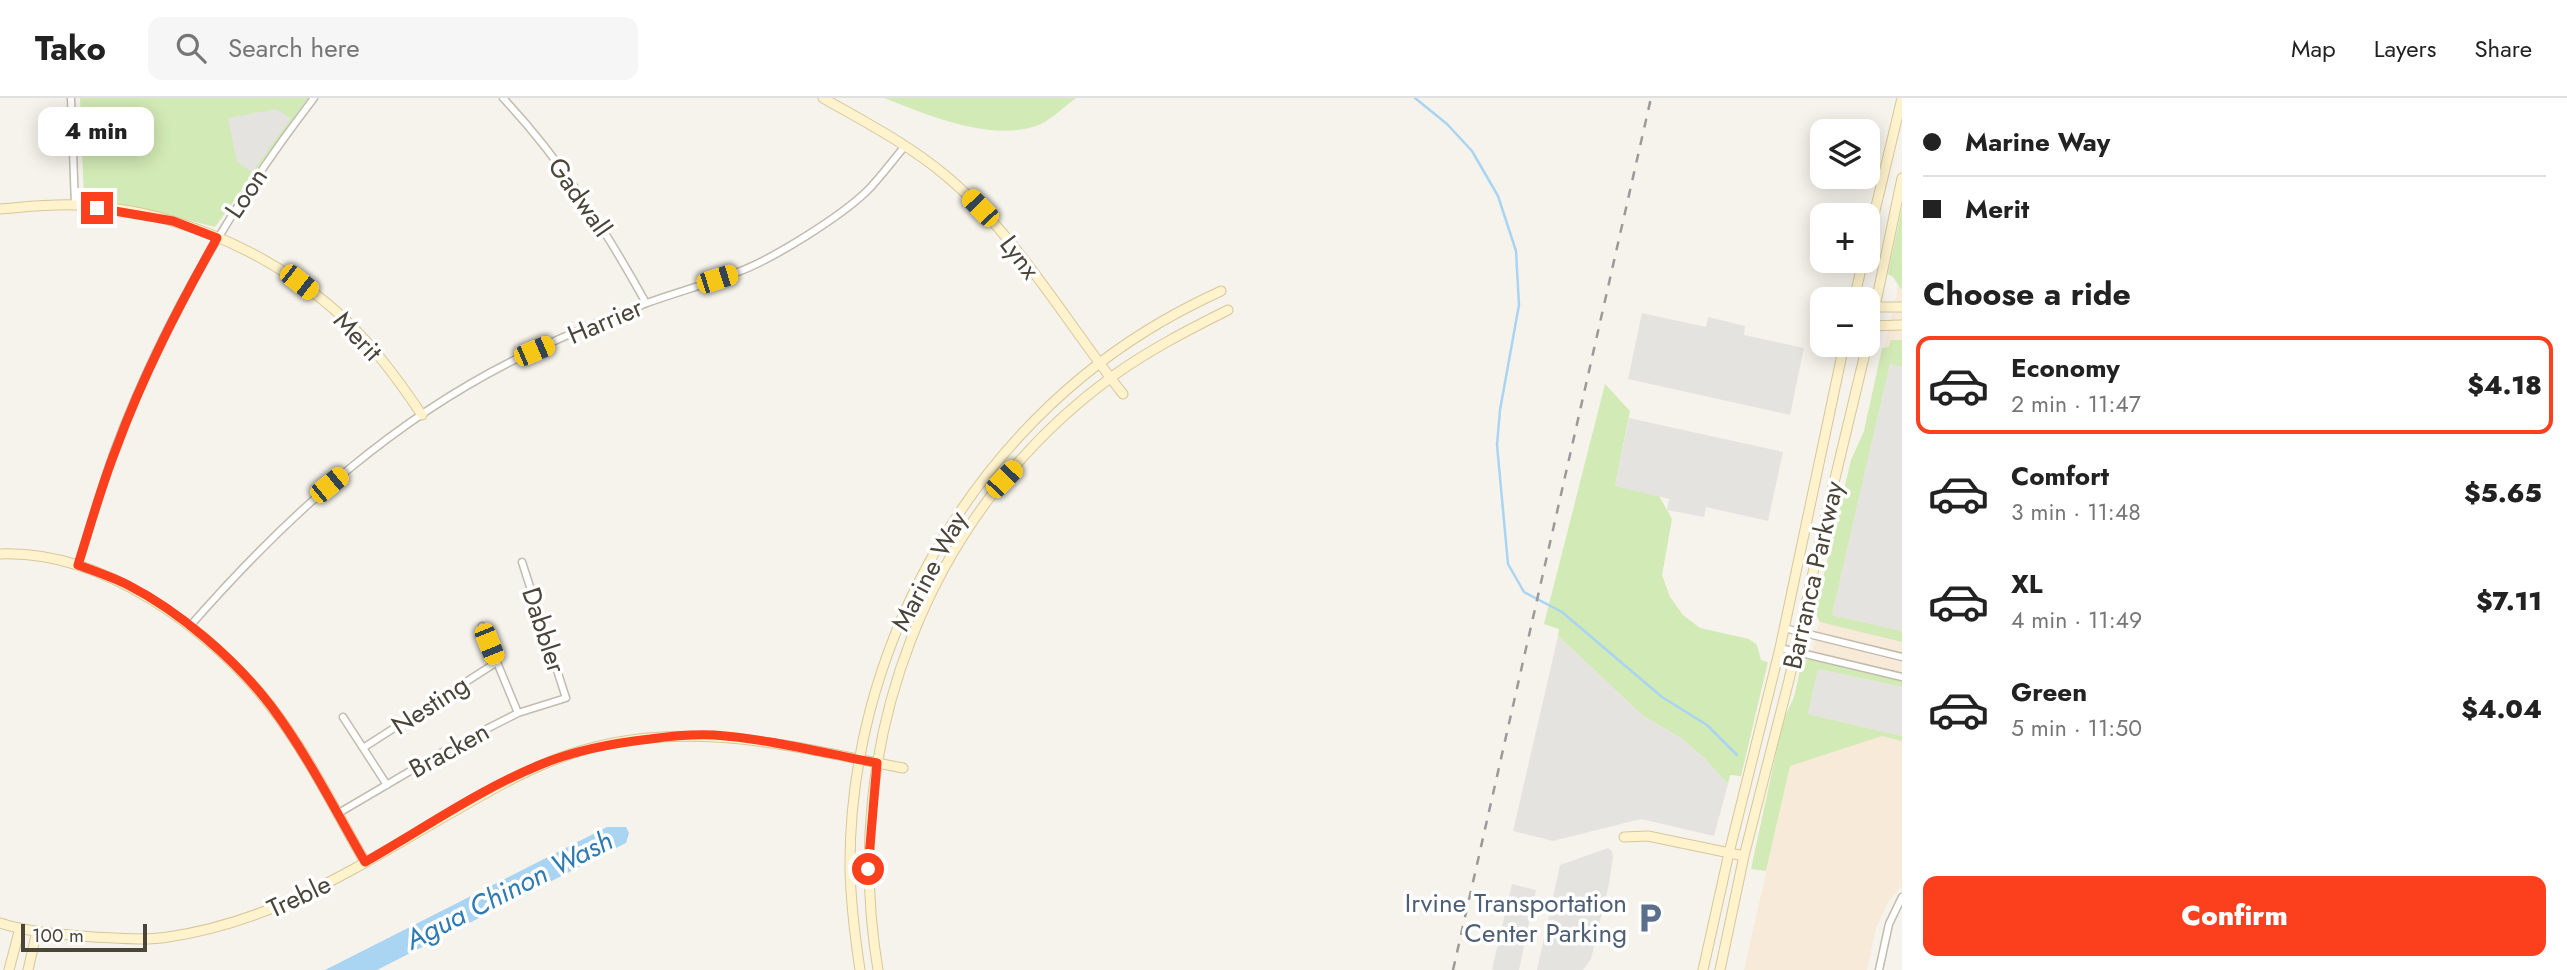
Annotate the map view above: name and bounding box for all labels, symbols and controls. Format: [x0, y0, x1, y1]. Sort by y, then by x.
search box [148, 17, 638, 80]
text: Tako [35, 25, 106, 72]
icon: search [172, 29, 210, 67]
text: Search here [228, 29, 360, 67]
text: Map [2291, 31, 2336, 66]
text: Layers [2374, 31, 2436, 66]
text: Share [2474, 31, 2532, 66]
callout: 4 min [39, 106, 155, 155]
text: 4 min [65, 114, 127, 148]
map controls [1810, 119, 1880, 357]
button: layers [1810, 119, 1880, 189]
text: Marine Way [1965, 123, 2110, 161]
street label: Gadwall [539, 149, 621, 245]
street label: Loon [215, 160, 277, 226]
car [958, 186, 1003, 230]
text: Merit [1965, 190, 2029, 228]
route end [81, 192, 113, 224]
button: + [1810, 203, 1880, 273]
street label: Lynx [991, 227, 1049, 287]
car [276, 261, 323, 303]
car [694, 263, 741, 295]
text: Choose a ride [1923, 271, 2131, 317]
button: − [1810, 287, 1880, 357]
street label: Harrier [562, 288, 648, 354]
street label: Merit [325, 302, 392, 370]
car [511, 333, 558, 369]
text: Economy [2011, 349, 2120, 387]
icon: car [1927, 354, 1990, 417]
text: $4.18 [2467, 366, 2542, 404]
text: 2 min · 11:47 [2011, 387, 2141, 421]
car [982, 457, 1027, 501]
text: Comfort [2011, 457, 2109, 495]
icon: car [1927, 462, 1990, 525]
car [307, 464, 352, 506]
text: $5.65 [2464, 474, 2542, 512]
street label: Barranca Parkway [1773, 477, 1853, 673]
text: 3 min · 11:48 [2011, 495, 2141, 529]
street label: Marine Way [881, 504, 977, 638]
text: XL [2011, 565, 2043, 603]
icon: car [1927, 570, 1990, 633]
street label: Dabbler [512, 582, 576, 678]
text: $7.11 [2476, 582, 2542, 620]
text: 4 min · 11:49 [2011, 603, 2142, 637]
car [472, 621, 507, 667]
street label: Nesting [384, 666, 476, 744]
text: Green [2011, 673, 2087, 711]
icon: car [1927, 678, 1990, 741]
text: $4.04 [2461, 690, 2542, 728]
text: 5 min · 11:50 [2011, 711, 2142, 745]
street label: Bracken [402, 712, 496, 788]
water label: Agua Chinon Wash [397, 820, 620, 960]
route start [852, 853, 884, 885]
street label: Treble [261, 865, 337, 927]
button: Confirm [1923, 876, 2546, 956]
place label: Irvine Transportation Center Parking [1405, 884, 1627, 952]
parking icon: Irvine Transportation Center Parking [1633, 901, 1667, 935]
scale bar [21, 921, 147, 953]
text: 100 m [32, 922, 84, 949]

